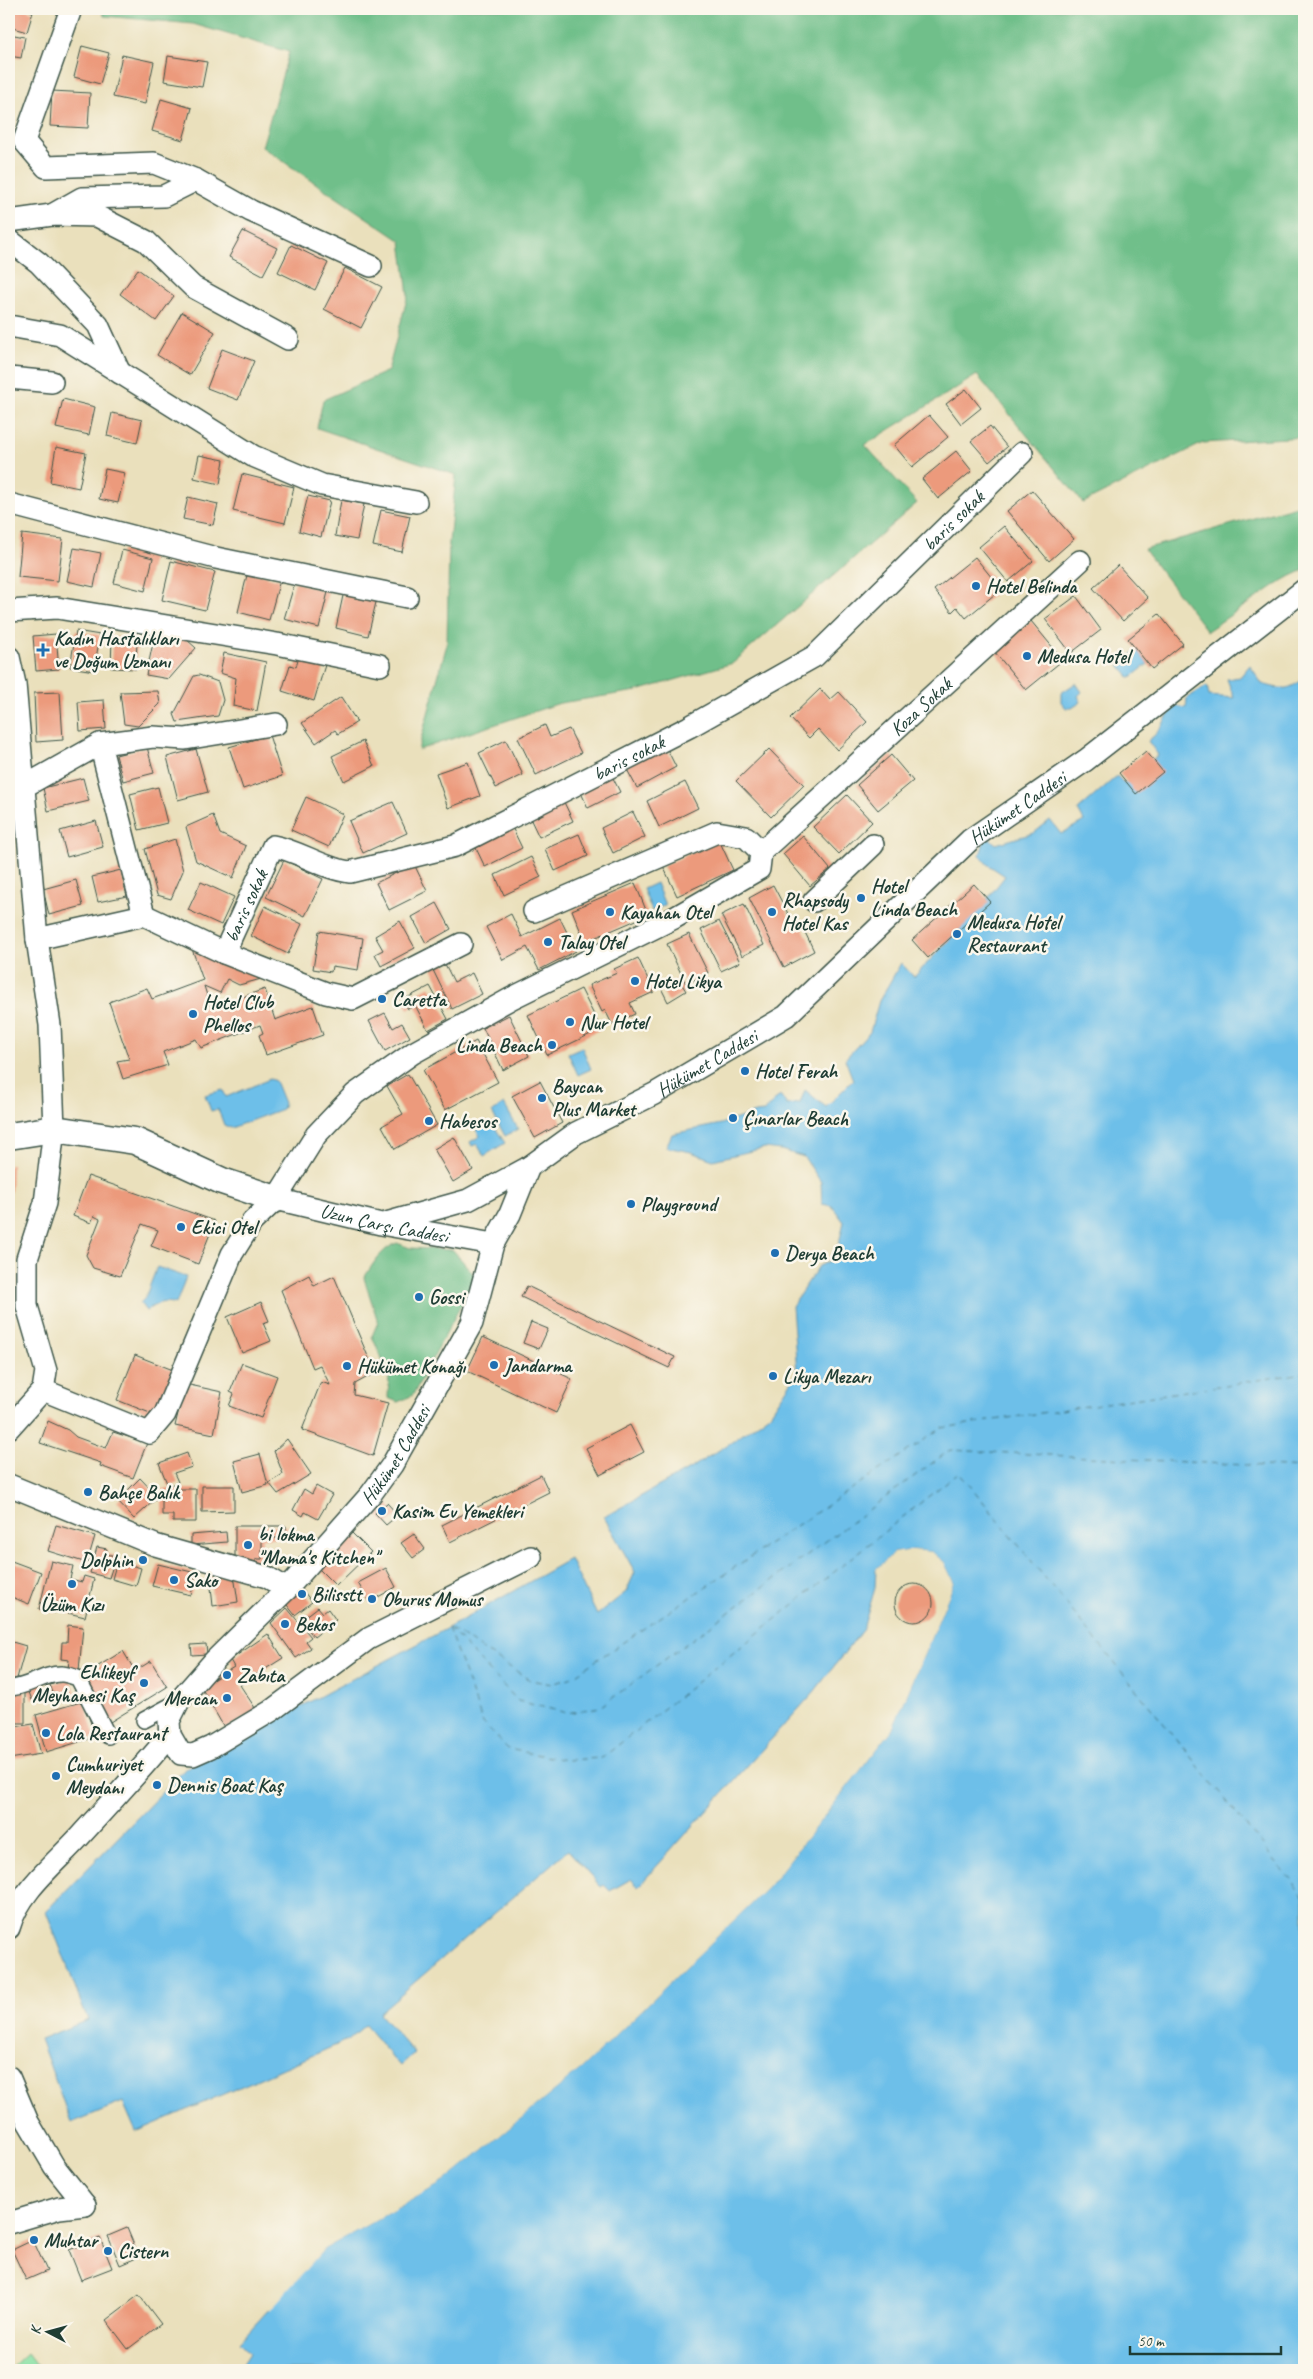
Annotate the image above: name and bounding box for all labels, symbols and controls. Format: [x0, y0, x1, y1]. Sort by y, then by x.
street label: baris sokak [917, 484, 991, 557]
place label: Hotel Belinda [986, 574, 1078, 599]
marker: Hotel Belinda [970, 580, 982, 592]
place label: Kadın Hastalıkları ve Doğum Uzmanı [54, 626, 180, 674]
marker: Kadın Hastalıkları ve Doğum Uzmanı [36, 643, 50, 657]
place label: Medusa Hotel [1037, 644, 1134, 669]
marker: Medusa Hotel [1021, 650, 1033, 662]
street label: Koza Sokak [885, 671, 958, 741]
street label: baris sokak [589, 729, 670, 787]
street label: Hükümet Caddesi [964, 764, 1073, 850]
street label: baris sokak [219, 864, 274, 946]
place label: Hotel Linda Beach [871, 874, 959, 922]
place label: Rhapsody Hotel Kas [782, 888, 850, 936]
marker: Hotel Linda Beach [855, 892, 867, 904]
place label: Kayahan Otel [620, 900, 715, 925]
marker: Kayahan Otel [604, 906, 616, 918]
marker: Rhapsody Hotel Kas [766, 906, 778, 918]
place label: Medusa Hotel Restaurant [967, 910, 1064, 958]
marker: Medusa Hotel Restaurant [951, 928, 963, 940]
place label: Talay Otel [558, 930, 629, 956]
marker: Talay Otel [542, 936, 554, 948]
place label: Hotel Likya [645, 969, 723, 994]
marker: Hotel Likya [629, 975, 641, 987]
place label: Caretta [392, 987, 448, 1012]
place label: Hotel Club Phellos [203, 990, 275, 1038]
marker: Caretta [376, 993, 388, 1005]
marker: Hotel Club Phellos [187, 1008, 199, 1020]
place label: Nur Hotel [580, 1010, 651, 1035]
marker: Nur Hotel [564, 1016, 576, 1028]
street label: Hükümet Caddesi [652, 1023, 764, 1103]
place label: Linda Beach [456, 1033, 544, 1058]
marker: Linda Beach [546, 1039, 558, 1051]
place label: Hotel Ferah [755, 1059, 839, 1084]
marker: Hotel Ferah [739, 1065, 751, 1077]
place label: Baycan Plus Market [552, 1074, 637, 1122]
marker: Baycan Plus Market [536, 1092, 548, 1104]
place label: Çınarlar Beach [743, 1106, 849, 1131]
place label: Habesos [439, 1109, 498, 1134]
marker: Çınarlar Beach [727, 1112, 739, 1124]
marker: Habesos [423, 1115, 435, 1127]
place label: Playground [641, 1192, 720, 1218]
street label: Uzun Çarşı Caddesi [318, 1198, 452, 1249]
marker: Playground [625, 1198, 637, 1210]
place label: Ekici Otel [191, 1215, 261, 1240]
marker: Ekici Otel [175, 1221, 187, 1233]
place label: Derya Beach [785, 1241, 875, 1267]
marker: Derya Beach [769, 1247, 781, 1259]
place label: Gossi [429, 1285, 467, 1310]
marker: Gossi [413, 1291, 425, 1303]
place label: Jandarma [502, 1353, 573, 1378]
place label: Hükümet Konağı [357, 1354, 467, 1379]
marker: Jandarma [488, 1359, 500, 1371]
marker: Hükümet Konağı [341, 1360, 353, 1372]
place label: Likya Mezarı [783, 1364, 872, 1390]
marker: Likya Mezarı [767, 1370, 779, 1382]
street label: Hükümet Caddesi [355, 1399, 437, 1510]
place label: Bahçe Balık [98, 1480, 181, 1505]
marker: Bahçe Balık [82, 1486, 94, 1498]
place label: Kasim Ev Yemekleri [392, 1499, 526, 1524]
marker: Kasim Ev Yemekleri [376, 1505, 388, 1517]
place label: bi lokma "Mama's Kitchen" [258, 1522, 383, 1570]
marker: bi lokma "Mama's Kitchen" [242, 1539, 254, 1551]
place label: Dolphin [80, 1548, 134, 1573]
marker: Dolphin [137, 1554, 149, 1566]
place label: Sako [184, 1568, 219, 1593]
marker: Sako [168, 1574, 180, 1586]
marker: Üzüm Kızı [66, 1578, 78, 1590]
place label: Bilisstt [312, 1582, 364, 1607]
place label: Oburus Momus [382, 1587, 484, 1612]
marker: Bilisstt [296, 1588, 308, 1600]
place label: Üzüm Kızı [40, 1592, 105, 1617]
marker: Oburus Momus [366, 1593, 378, 1605]
place label: Bekos [295, 1612, 336, 1637]
marker: Bekos [279, 1618, 291, 1630]
place label: Ehlikeyf Meyhanesi Kaş [32, 1660, 139, 1708]
place label: Zabıta [237, 1663, 286, 1688]
marker: Zabıta [221, 1669, 233, 1681]
marker: Ehlikeyf Meyhanesi Kaş [138, 1677, 150, 1689]
place label: Mercan [164, 1686, 219, 1711]
marker: Mercan [221, 1692, 233, 1704]
place label: Lola Restaurant [56, 1721, 170, 1746]
marker: Lola Restaurant [40, 1727, 52, 1739]
place label: Cumhuriyet Meydanı [66, 1752, 145, 1800]
marker: Cumhuriyet Meydanı [50, 1770, 62, 1782]
place label: Dennis Boat Kaş [167, 1773, 284, 1798]
marker: Dennis Boat Kaş [151, 1779, 163, 1791]
place label: Muhtar [44, 2228, 100, 2253]
marker: Muhtar [28, 2234, 40, 2246]
place label: Cistern [118, 2239, 169, 2264]
marker: Cistern [102, 2245, 114, 2257]
north arrow [22, 2306, 72, 2356]
text: K [27, 2323, 45, 2335]
scale bar [1130, 2324, 1282, 2356]
text: 50 m [1138, 2332, 1165, 2351]

